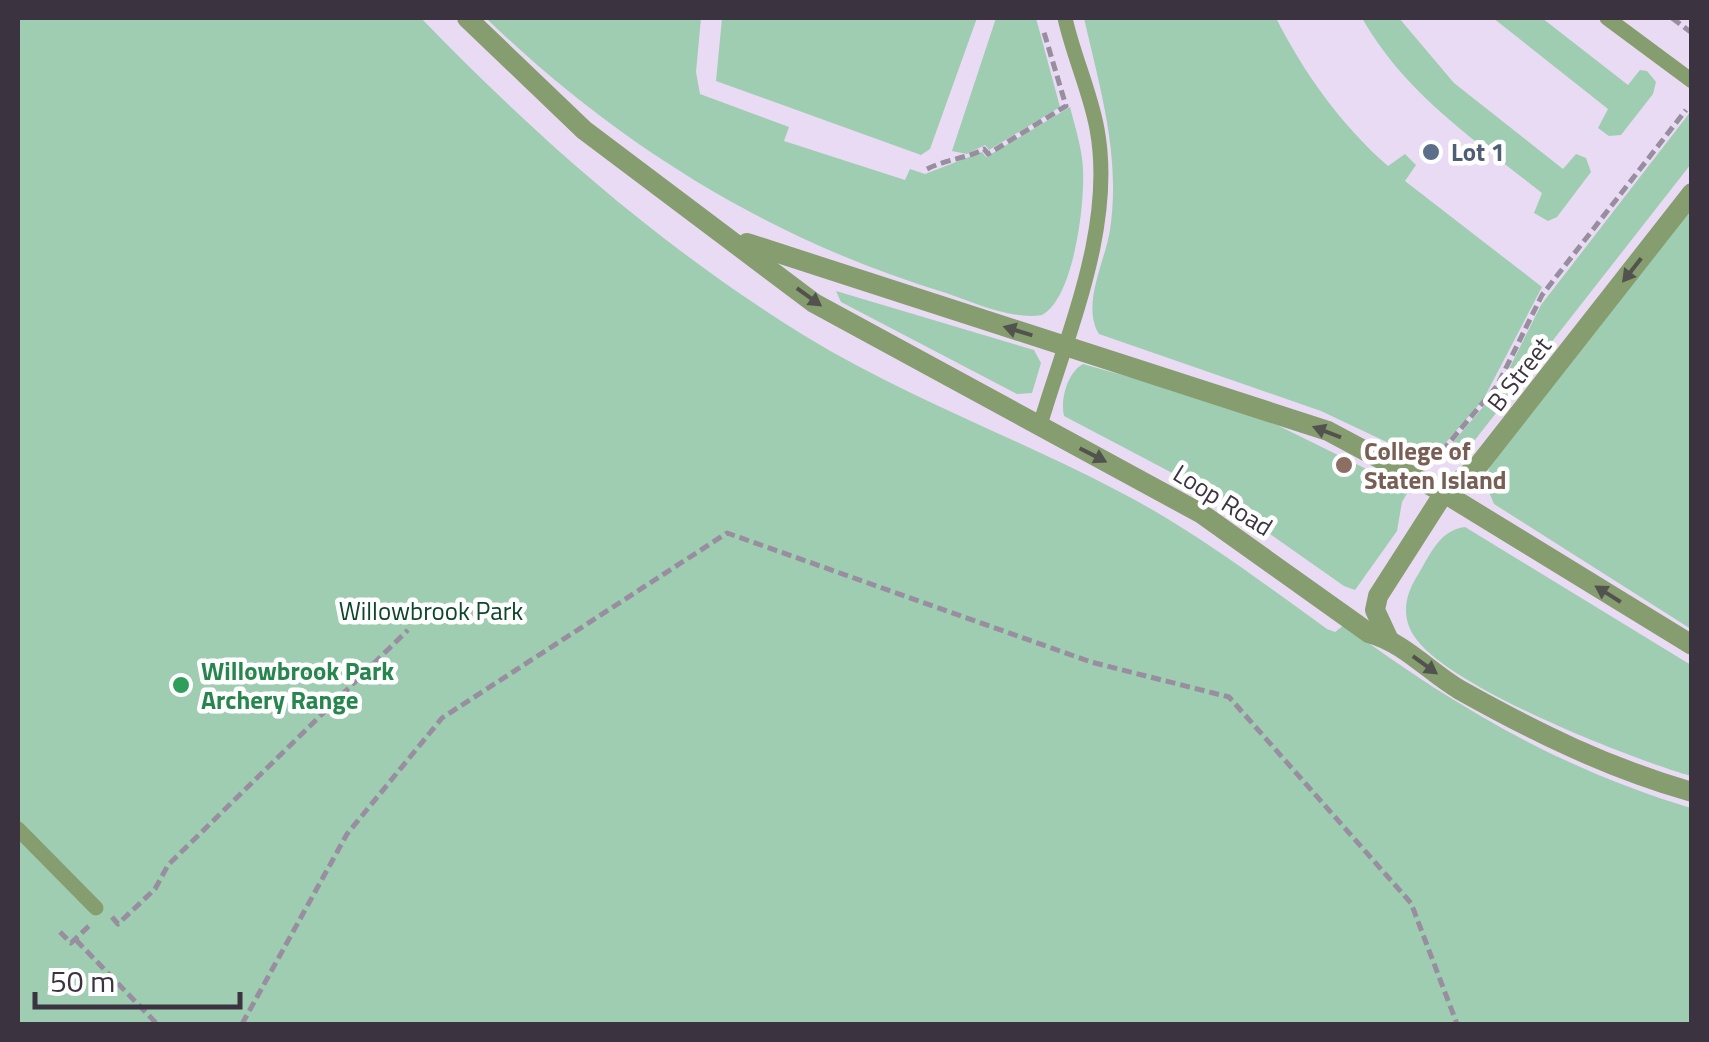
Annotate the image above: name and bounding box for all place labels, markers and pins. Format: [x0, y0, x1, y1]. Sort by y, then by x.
place label: Lot 1 [1451, 133, 1505, 171]
marker: Lot 1 [1420, 141, 1442, 163]
place label: College of Staten Island [1364, 432, 1507, 499]
marker: College of Staten Island [1333, 454, 1355, 476]
place label: Willowbrook Park Archery Range [201, 652, 394, 719]
marker: Willowbrook Park Archery Range [170, 674, 192, 696]

